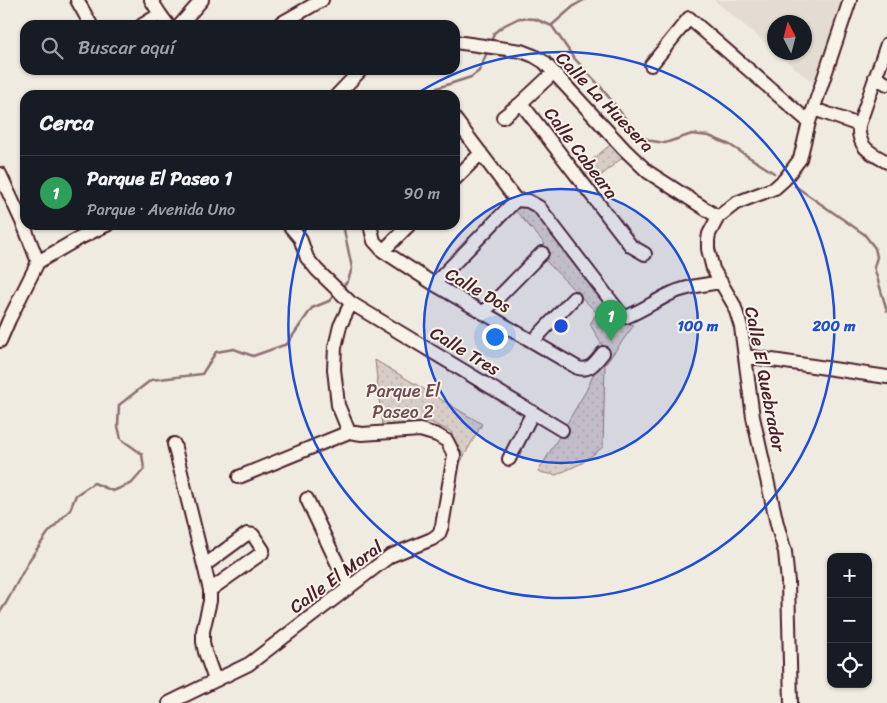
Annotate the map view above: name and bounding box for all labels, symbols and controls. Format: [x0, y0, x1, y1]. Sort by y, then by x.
north arrow [767, 15, 812, 60]
search box [20, 20, 460, 75]
text: Buscar aquí [78, 31, 175, 64]
icon: search [38, 34, 66, 62]
street label: Calle La Huesera [548, 44, 662, 160]
street label: Calle Cabeara [535, 100, 627, 206]
text: Cerca [40, 104, 94, 142]
text: Parque El Paseo 1 [87, 162, 232, 195]
text: 1 [53, 179, 59, 208]
text: 90 m [404, 179, 440, 208]
text: Parque · Avenida Uno [87, 195, 235, 224]
street label: Calle Dos [439, 258, 518, 322]
pin: 1 [595, 300, 627, 341]
street label: Calle El Quebrador [735, 304, 795, 456]
text: 100 m [678, 313, 719, 339]
text: 200 m [811, 313, 856, 339]
street label: Calle Tres [424, 317, 507, 385]
centre of rings [552, 317, 570, 335]
your location [482, 324, 508, 350]
park label: Parque El Paseo 2 [366, 375, 441, 428]
street label: Calle El Moral [282, 531, 390, 622]
map controls [827, 553, 872, 688]
button: + [827, 553, 872, 598]
button: − [827, 598, 872, 643]
button: locate [827, 643, 872, 688]

